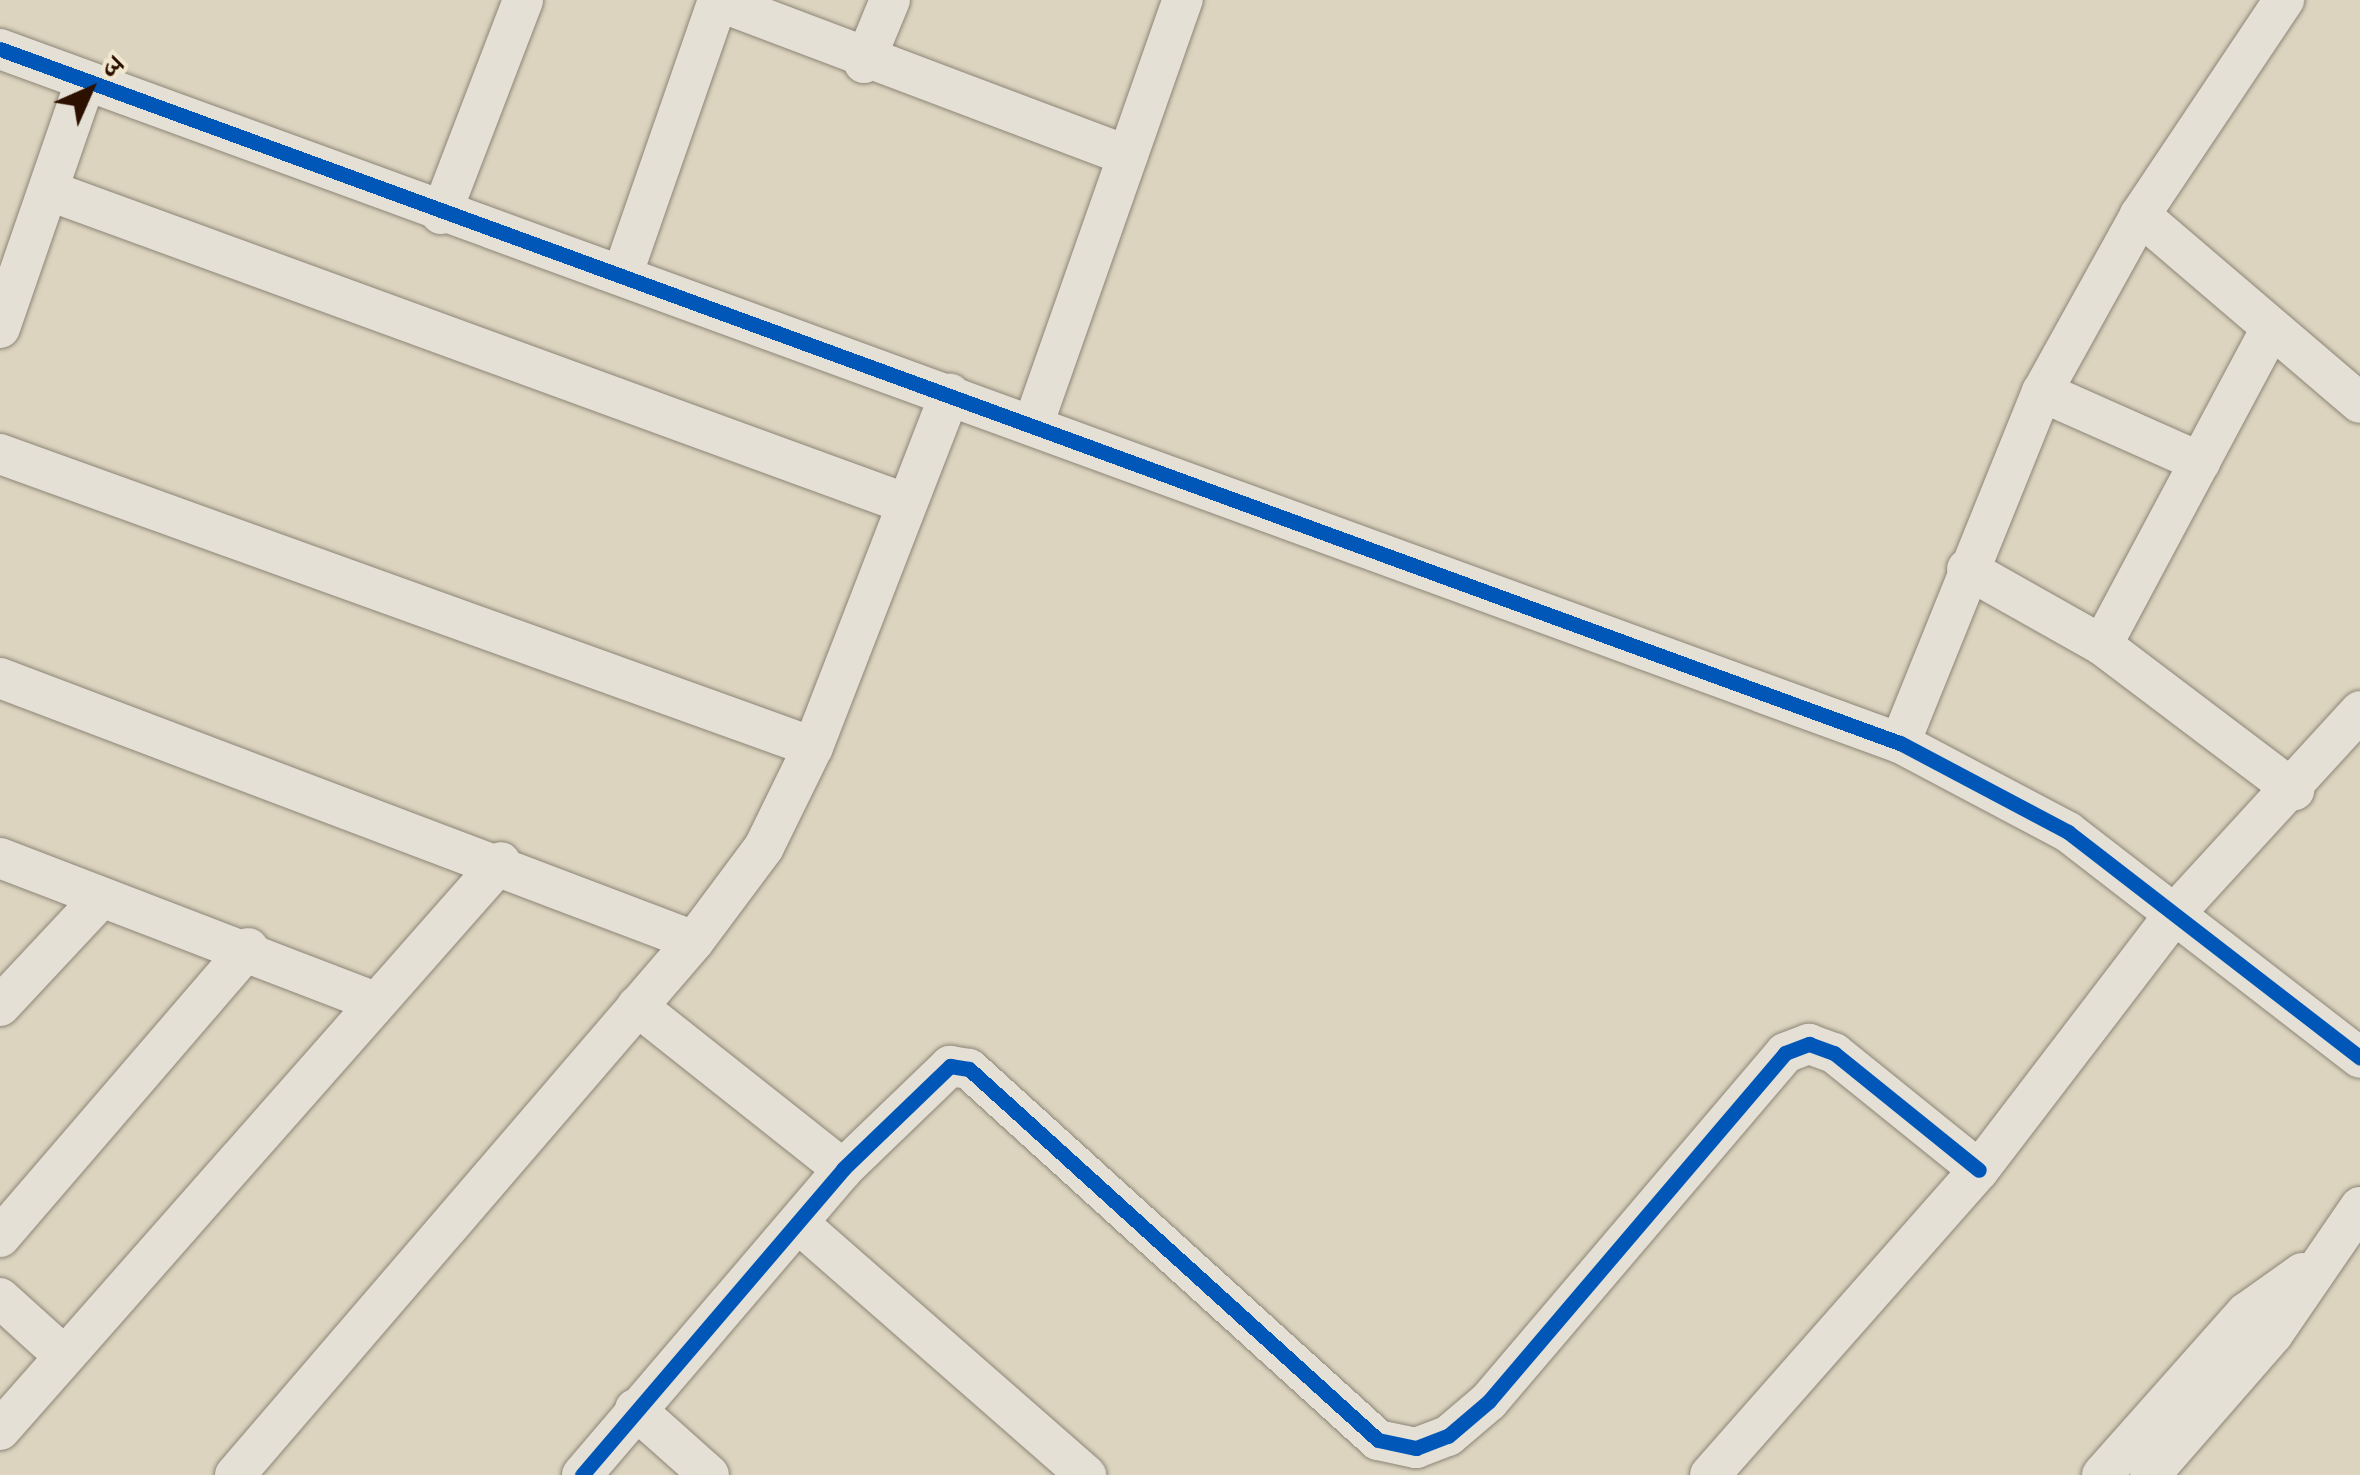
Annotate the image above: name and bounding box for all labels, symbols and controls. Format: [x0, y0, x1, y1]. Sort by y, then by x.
north arrow [40, 40, 140, 140]
text: उ [94, 51, 129, 86]

